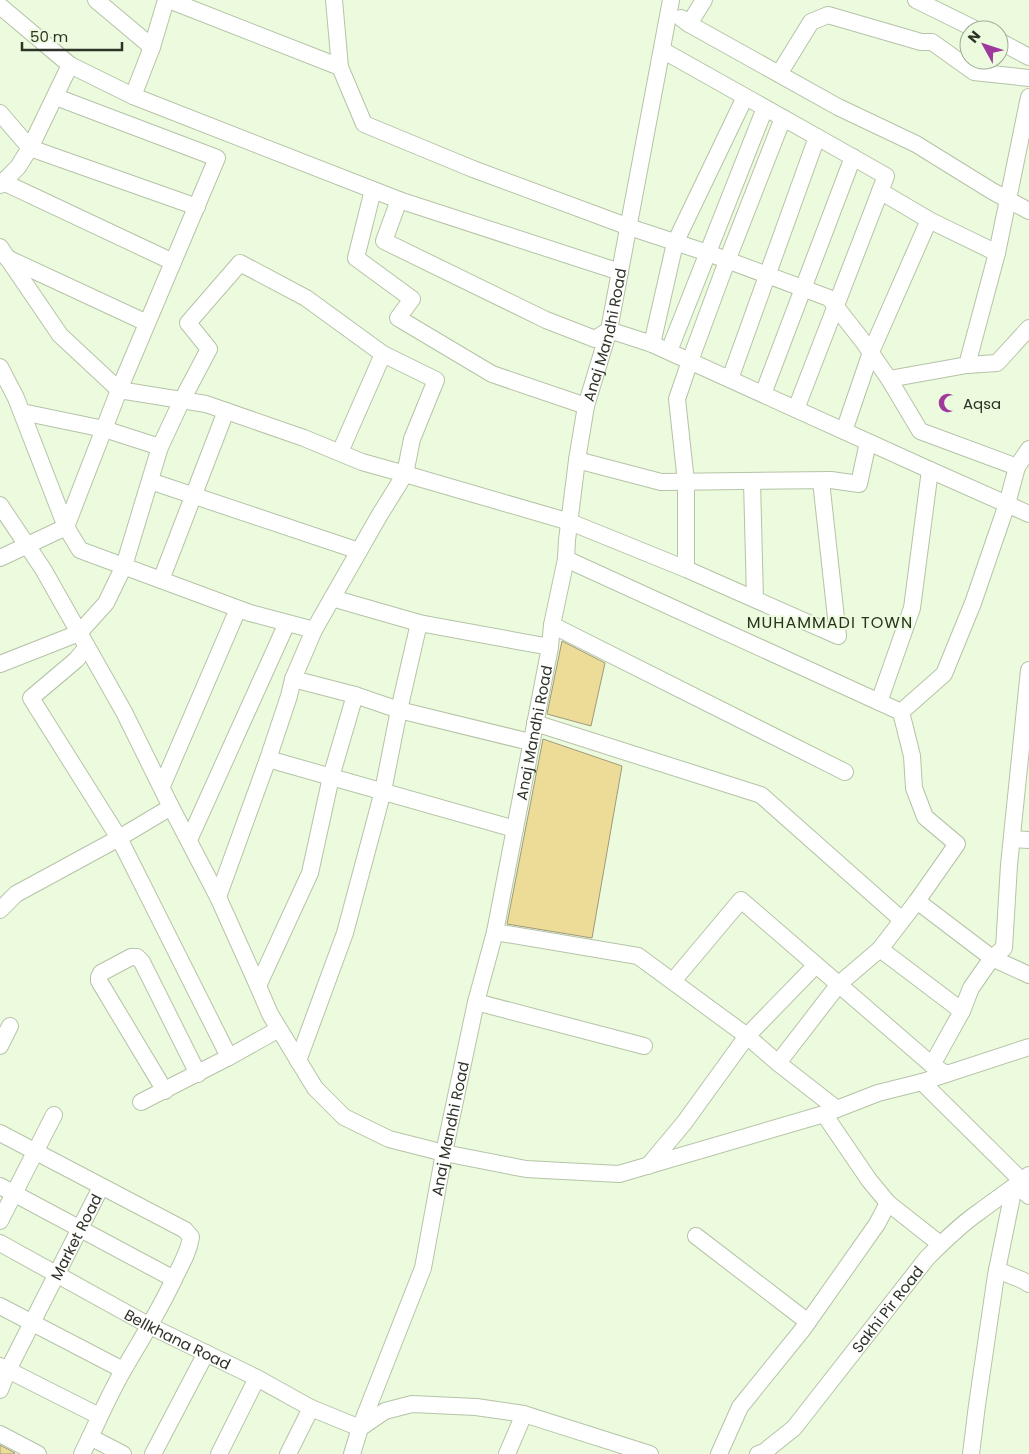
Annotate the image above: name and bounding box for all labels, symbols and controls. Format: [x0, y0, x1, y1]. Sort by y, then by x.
scale bar [22, 20, 122, 52]
north arrow [959, 20, 1009, 70]
text: 50 m [30, 26, 68, 47]
text: N [963, 26, 985, 47]
street label: Anaj Mandhi Road [578, 266, 631, 404]
mosque icon: Aqsa [937, 392, 959, 414]
place label: Aqsa [963, 393, 1001, 414]
district label: MUHAMMADI TOWN [747, 611, 913, 634]
street label: Anaj Mandhi Road [510, 663, 557, 802]
street label: Anaj Mandhi Road [426, 1060, 474, 1198]
street label: Market Road [45, 1190, 106, 1284]
street label: Sakhi Pir Road [847, 1261, 928, 1357]
street label: Bellkhana Road [121, 1303, 234, 1374]

